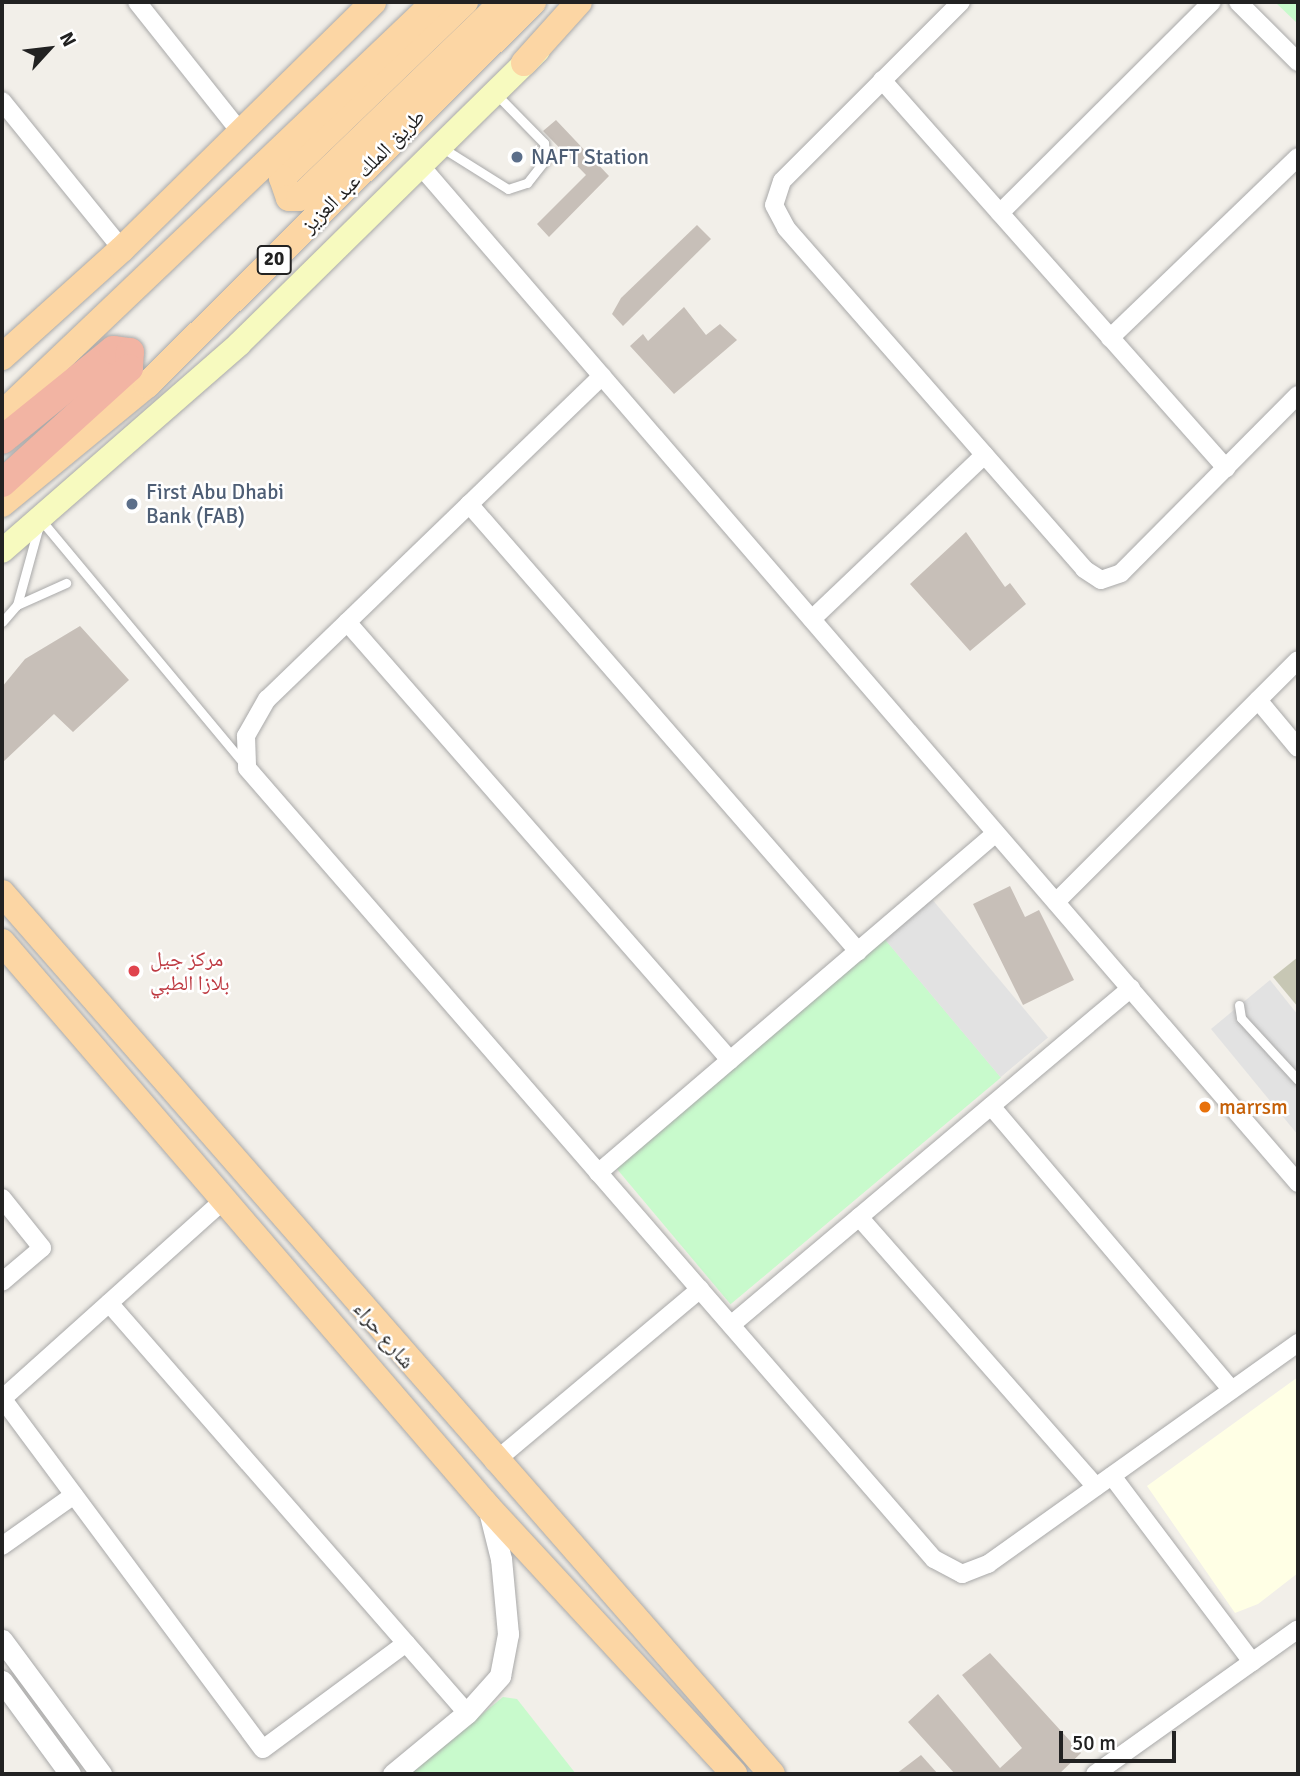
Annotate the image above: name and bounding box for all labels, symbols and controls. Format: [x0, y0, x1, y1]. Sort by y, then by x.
north arrow [14, 14, 84, 84]
text: N [54, 28, 81, 51]
street label: طريق الملك عبد العزيز [296, 104, 430, 238]
place label: NAFT Station [531, 144, 649, 170]
marker: NAFT Station [509, 149, 525, 165]
road number: 20 [256, 244, 292, 276]
place label: First Abu Dhabi Bank (FAB) [146, 479, 284, 529]
marker: First Abu Dhabi Bank (FAB) [124, 496, 140, 512]
place label: مركز جيل بلازا الطبي [150, 946, 230, 996]
marker: مركز جيل بلازا الطبي [124, 961, 144, 981]
place label: marrsm [1219, 1094, 1288, 1120]
marker: marrsm [1197, 1099, 1213, 1115]
street label: شارع حراء [348, 1296, 420, 1374]
scale bar [1062, 1716, 1179, 1760]
text: 50 m [1072, 1730, 1116, 1756]

